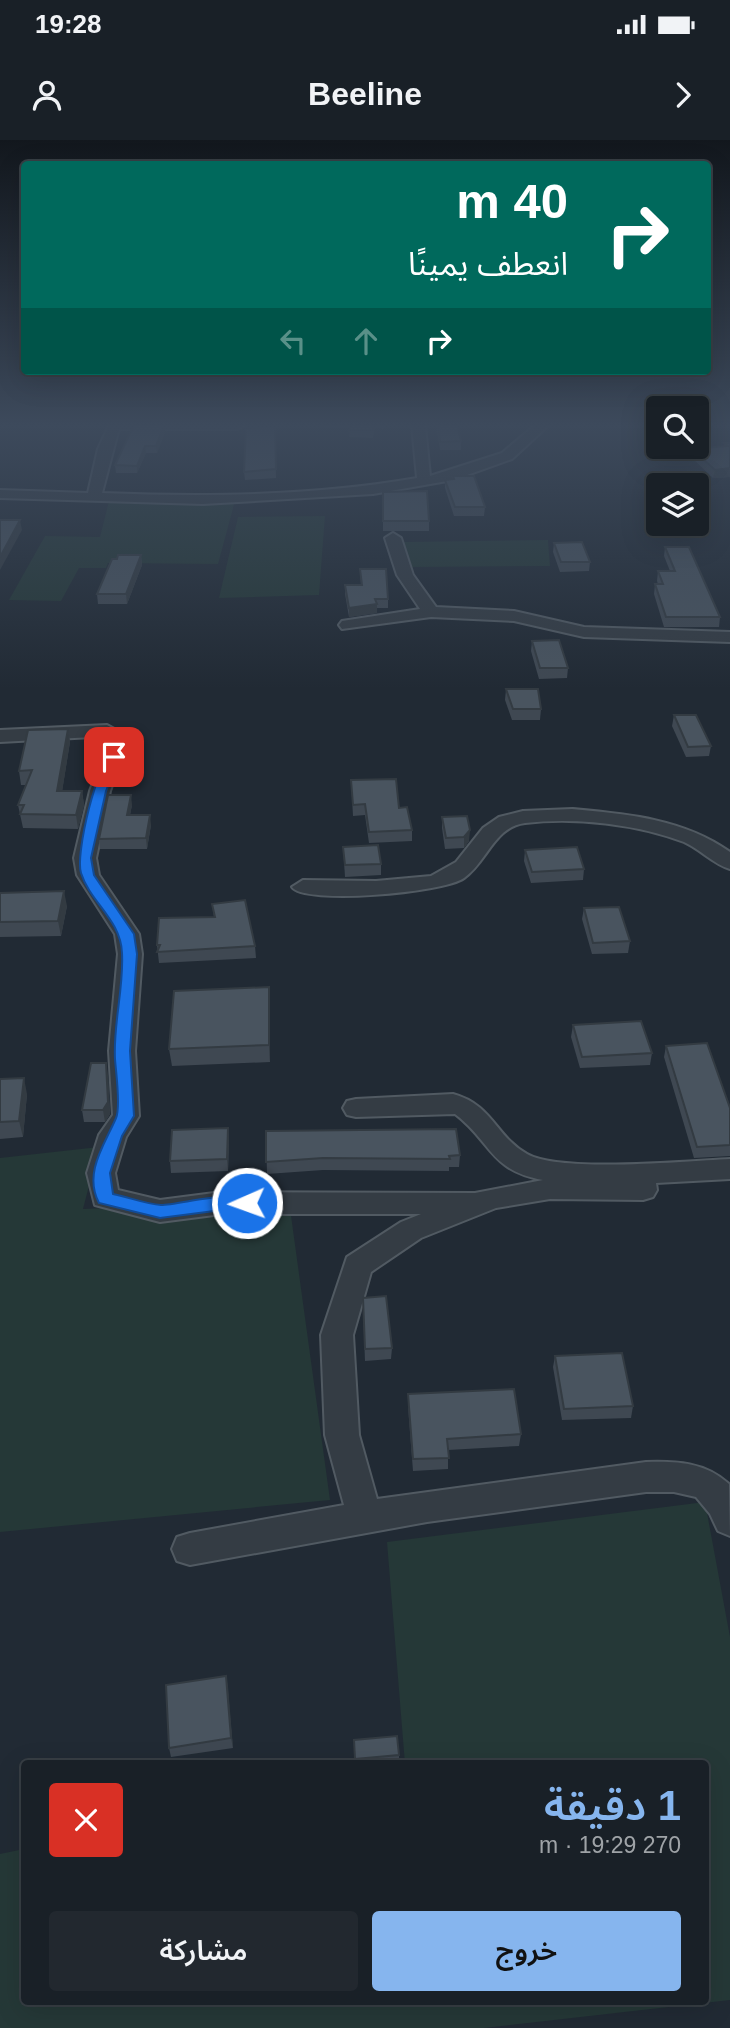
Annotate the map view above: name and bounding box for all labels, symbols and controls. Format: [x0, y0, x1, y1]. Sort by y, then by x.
text: 19:28 [35, 9, 102, 39]
icon: person [28, 76, 66, 114]
text: Beeline [308, 76, 422, 112]
icon: forward [664, 76, 702, 114]
text: 40 m [456, 174, 568, 228]
icon: right [592, 189, 683, 280]
text: انعطف يمينًا [408, 246, 568, 282]
icon: left [274, 322, 312, 360]
icon: ahead [347, 322, 385, 360]
icon: right [420, 322, 458, 360]
map controls [646, 396, 709, 536]
button: search [646, 396, 709, 459]
button: layers [646, 473, 709, 536]
pin [84, 727, 144, 787]
icon: arrive [95, 738, 133, 776]
position arrow [210, 1166, 284, 1240]
text: 1 دقيقة [544, 1782, 681, 1829]
button: close [49, 1783, 123, 1857]
text: 270 m · 19:29 [539, 1832, 681, 1858]
button: مشاركة [49, 1911, 358, 1991]
button: خروج [372, 1911, 681, 1991]

